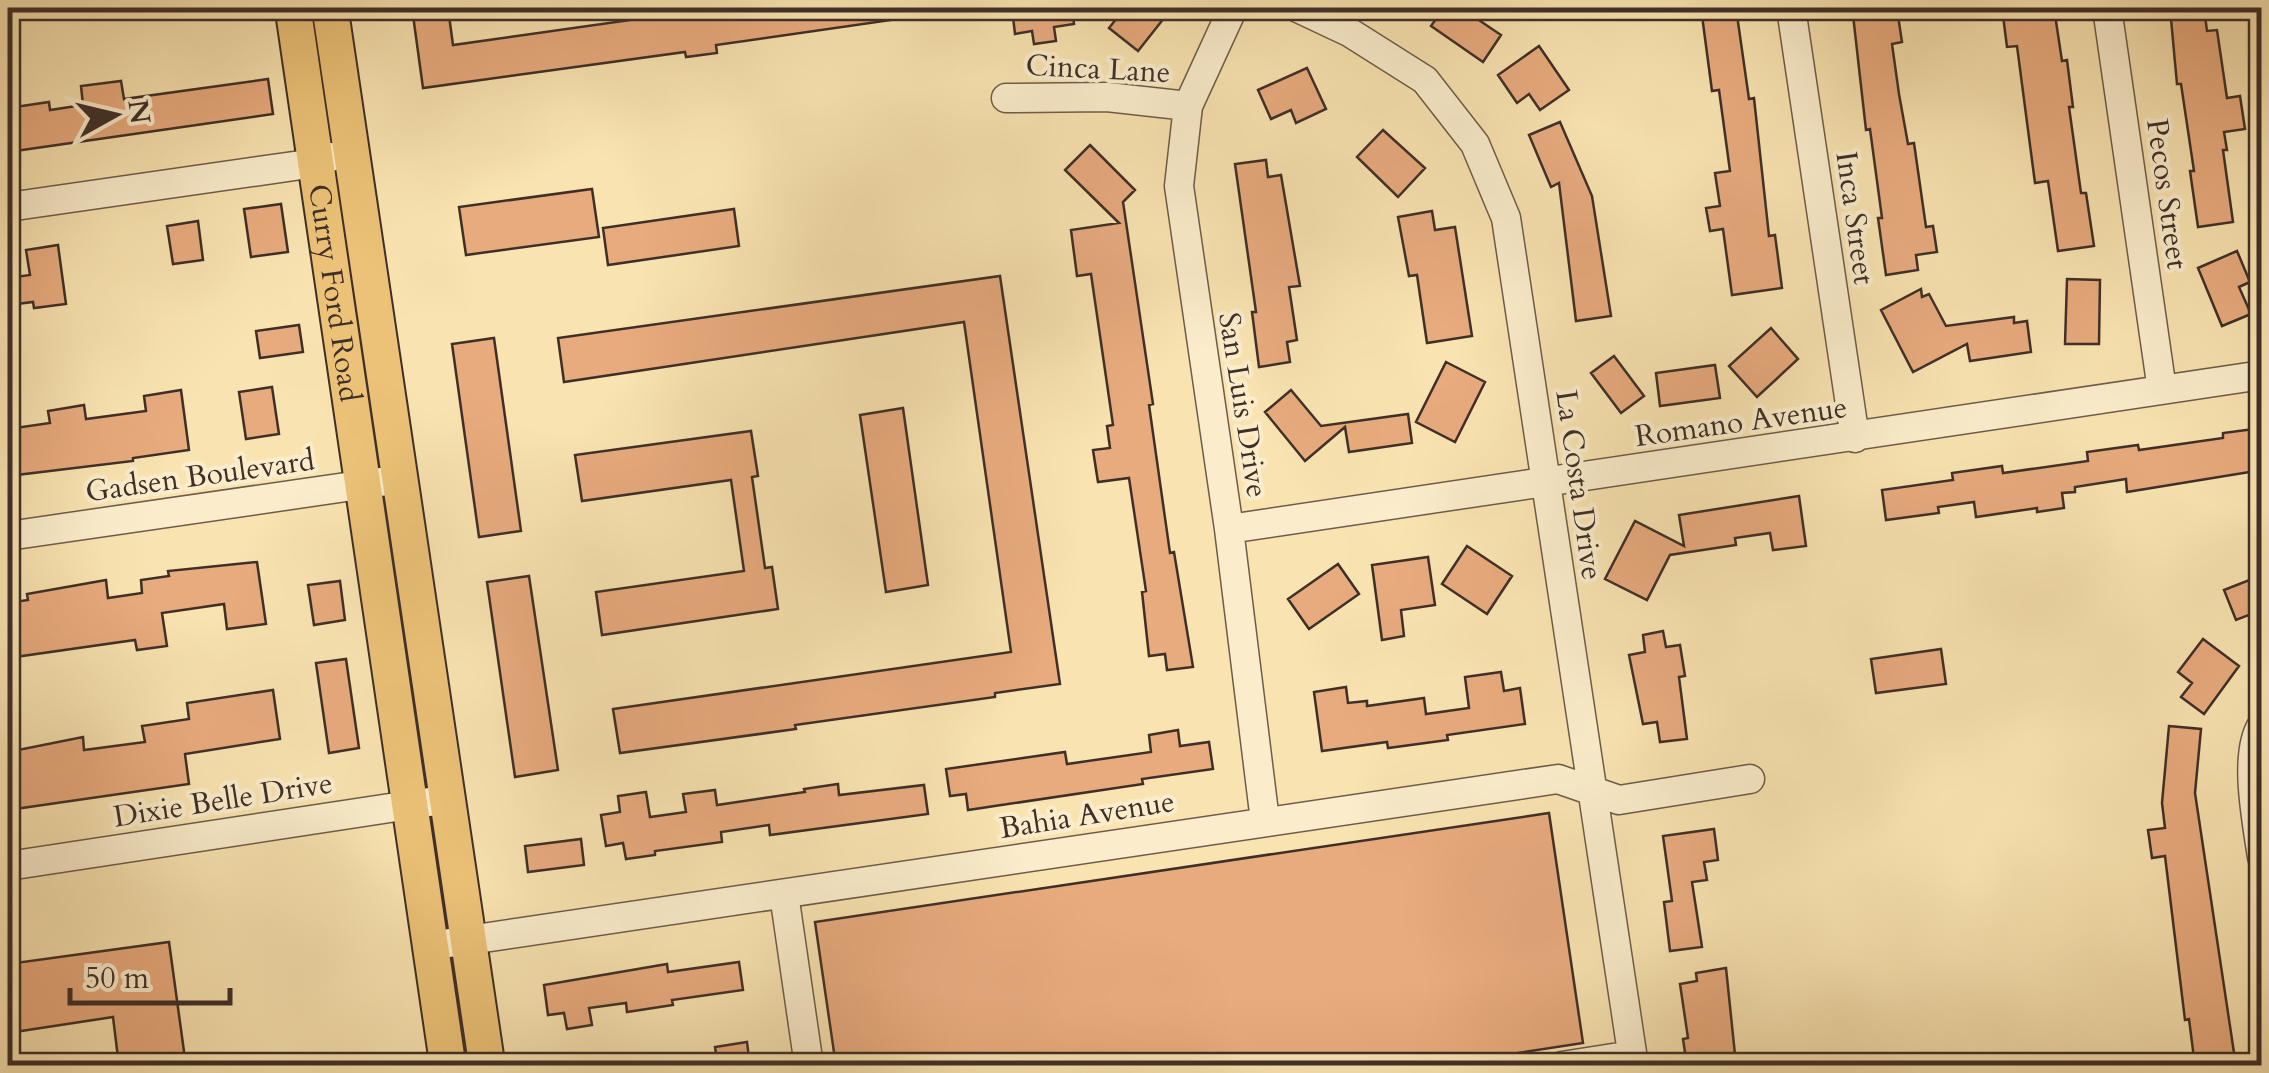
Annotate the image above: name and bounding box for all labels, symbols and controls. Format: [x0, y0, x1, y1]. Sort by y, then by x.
street label: Cinca Lane [1025, 45, 1171, 93]
north arrow [65, 65, 165, 165]
text: N [118, 97, 159, 126]
street label: Pecos Street [2136, 116, 2198, 272]
street label: Inca Street [1825, 149, 1885, 288]
street label: Curry Ford Road [299, 181, 371, 405]
street label: San Luis Drive [1208, 310, 1278, 500]
street label: La Costa Drive [1545, 387, 1613, 583]
street label: Romano Avenue [1632, 387, 1850, 457]
street label: Gadsen Boulevard [83, 440, 317, 512]
street label: Dixie Belle Drive [110, 762, 336, 838]
street label: Bahia Avenue [997, 781, 1177, 849]
scale bar [70, 943, 230, 1005]
text: 50 m [85, 958, 150, 999]

